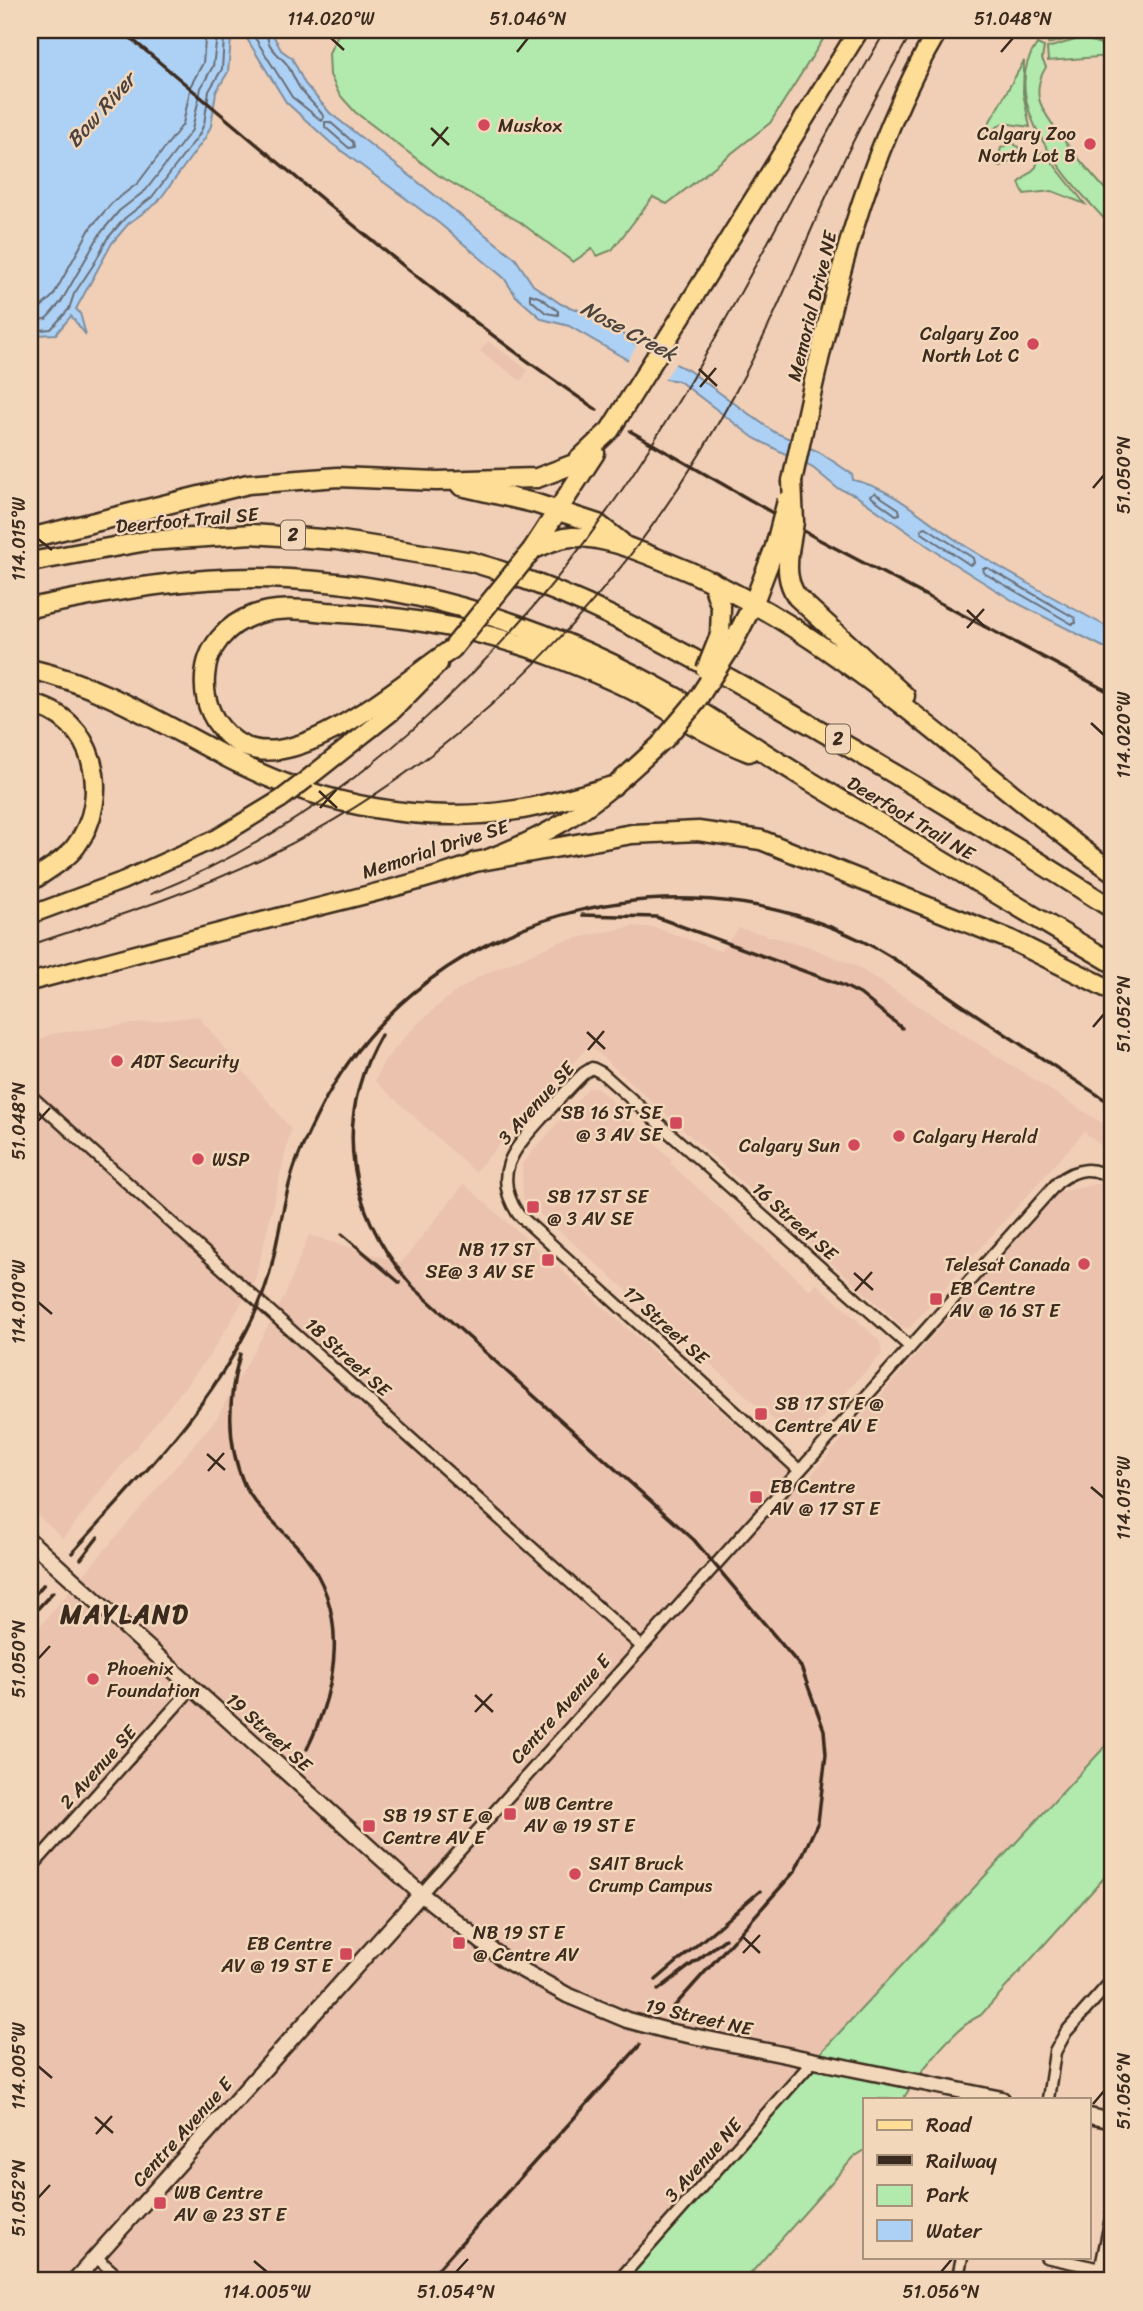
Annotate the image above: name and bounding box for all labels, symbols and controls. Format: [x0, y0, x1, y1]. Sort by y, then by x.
text: 114.020°W [288, 3, 376, 35]
text: 51.046°N [489, 3, 567, 35]
text: 51.048°N [974, 3, 1052, 35]
water label: Bow River [56, 61, 148, 157]
place label: Muskox [498, 109, 562, 142]
marker: Muskox [476, 117, 492, 133]
place label: Calgary Zoo North Lot B [977, 117, 1076, 172]
marker: Calgary Zoo North Lot B [1082, 136, 1098, 152]
street label: Memorial Drive NE [777, 226, 847, 385]
water label: Nose Creek [574, 290, 686, 373]
place label: Calgary Zoo North Lot C [920, 317, 1020, 372]
marker: Calgary Zoo North Lot C [1025, 336, 1041, 352]
text: 51.050°N [1108, 435, 1140, 514]
text: 114.015°W [3, 496, 35, 581]
street label: Deerfoot Trail SE [114, 497, 261, 543]
road number: 2 [281, 520, 305, 550]
text: 114.020°W [1108, 690, 1140, 778]
road number: 2 [826, 724, 850, 754]
street label: Deerfoot Trail NE [841, 767, 983, 870]
street label: Memorial Drive SE [358, 809, 514, 888]
text: 51.052°N [1108, 975, 1140, 1053]
place label: ADT Security [130, 1045, 239, 1078]
street label: 3 Avenue SE [489, 1052, 584, 1152]
marker: ADT Security [109, 1053, 125, 1069]
text: 51.048°N [3, 1082, 35, 1160]
place label: SB 16 ST SE @ 3 AV SE [561, 1096, 663, 1151]
marker: SB 16 ST SE @ 3 AV SE [668, 1115, 684, 1131]
place label: Calgary Herald [913, 1120, 1039, 1153]
marker: Calgary Herald [891, 1128, 907, 1144]
place label: Calgary Sun [739, 1129, 840, 1162]
marker: Calgary Sun [846, 1137, 862, 1153]
place label: WSP [212, 1143, 250, 1176]
marker: WSP [190, 1151, 206, 1167]
street label: 16 Street SE [744, 1173, 847, 1270]
place label: SB 17 ST SE @ 3 AV SE [547, 1180, 650, 1235]
marker: SB 17 ST SE @ 3 AV SE [525, 1199, 541, 1215]
place label: NB 17 ST SE@ 3 AV SE [426, 1233, 535, 1288]
place label: Telesat Canada [945, 1248, 1070, 1281]
marker: NB 17 ST SE@ 3 AV SE [540, 1252, 556, 1268]
marker: Telesat Canada [1076, 1256, 1092, 1272]
text: 114.010°W [3, 1259, 35, 1344]
place label: EB Centre AV @ 16 ST E [949, 1272, 1061, 1327]
street label: 17 Street SE [615, 1277, 718, 1374]
marker: EB Centre AV @ 16 ST E [928, 1291, 944, 1307]
street label: 18 Street SE [297, 1309, 400, 1406]
place label: SB 17 ST E @ Centre AV E [775, 1387, 884, 1442]
marker: SB 17 ST E @ Centre AV E [753, 1406, 769, 1422]
text: 114.015°W [1108, 1455, 1140, 1540]
place label: EB Centre AV @ 17 ST E [769, 1470, 881, 1525]
marker: EB Centre AV @ 17 ST E [748, 1489, 764, 1505]
district label: MAYLAND [59, 1591, 190, 1637]
text: 51.050°N [3, 1619, 35, 1698]
street label: Centre Avenue E [501, 1645, 620, 1772]
place label: Phoenix Foundation [107, 1652, 200, 1707]
marker: Phoenix Foundation [85, 1671, 101, 1687]
street label: 19 Street SE [218, 1684, 321, 1781]
street label: 2 Avenue SE [51, 1716, 146, 1817]
place label: WB Centre AV @ 19 ST E [523, 1787, 636, 1842]
place label: SB 19 ST E @ Centre AV E [383, 1799, 493, 1854]
marker: WB Centre AV @ 19 ST E [502, 1806, 518, 1822]
marker: SB 19 ST E @ Centre AV E [361, 1818, 377, 1834]
place label: SAIT Bruck Crump Campus [589, 1847, 713, 1902]
marker: SAIT Bruck Crump Campus [567, 1866, 583, 1882]
place label: NB 19 ST E @ Centre AV [473, 1916, 580, 1971]
place label: EB Centre AV @ 19 ST E [221, 1927, 333, 1982]
marker: NB 19 ST E @ Centre AV [451, 1935, 467, 1951]
marker: EB Centre AV @ 19 ST E [338, 1946, 354, 1962]
street label: 19 Street NE [642, 1989, 757, 2046]
text: 114.005°W [3, 2021, 35, 2110]
text: 51.056°N [1108, 2052, 1140, 2129]
street label: Centre Avenue E [123, 2068, 242, 2195]
legend [863, 2098, 1090, 2258]
text: Road [926, 2106, 973, 2144]
street label: 3 Avenue NE [656, 2109, 751, 2210]
text: Railway [926, 2142, 997, 2180]
text: 51.052°N [3, 2159, 35, 2237]
place label: WB Centre AV @ 23 ST E [173, 2176, 288, 2231]
text: Park [926, 2176, 969, 2214]
marker: WB Centre AV @ 23 ST E [152, 2195, 168, 2211]
text: Water [926, 2212, 983, 2250]
text: 114.005°W [223, 2276, 312, 2308]
text: 51.054°N [417, 2276, 495, 2308]
text: 51.056°N [903, 2276, 980, 2308]

